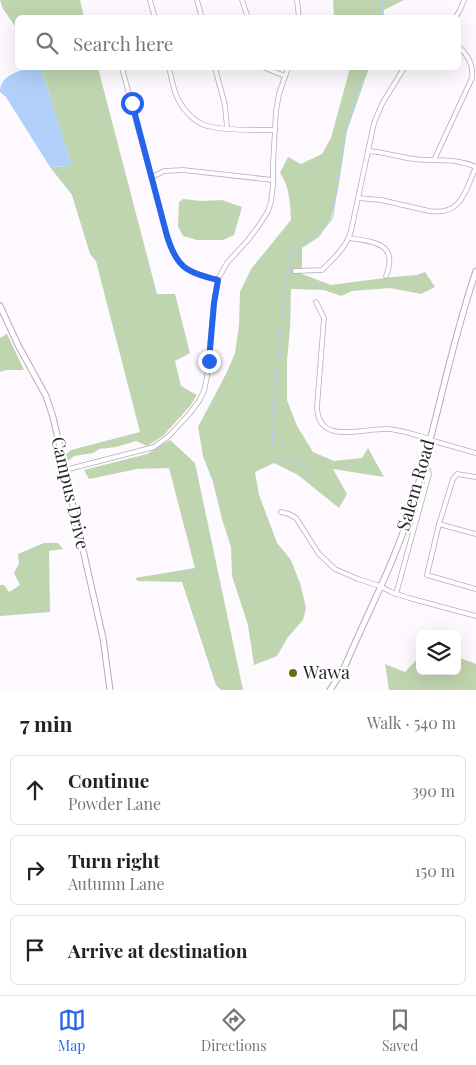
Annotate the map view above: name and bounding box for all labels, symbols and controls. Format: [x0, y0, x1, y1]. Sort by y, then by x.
search box [15, 15, 461, 70]
icon: search [33, 29, 61, 57]
text: Search here [73, 30, 173, 56]
route start [121, 92, 144, 115]
route end [198, 350, 221, 373]
street label: Campus Drive [46, 434, 96, 551]
street label: Salem Road [391, 436, 440, 533]
map controls [416, 630, 461, 675]
button: layers [416, 630, 461, 675]
place label: Wawa [302, 660, 350, 684]
marker: Wawa [287, 667, 299, 679]
text: 7 min [20, 709, 73, 737]
text: Walk · 540 m [367, 712, 456, 733]
text: Continue [68, 767, 149, 793]
icon: ahead [21, 776, 49, 804]
text: 390 m [412, 780, 455, 801]
text: Powder Lane [68, 793, 161, 814]
text: Turn right [68, 847, 160, 873]
icon: right [21, 856, 49, 884]
text: 150 m [415, 860, 455, 881]
text: Autumn Lane [68, 873, 165, 894]
icon: arrive [21, 936, 49, 964]
text: Arrive at destination [68, 937, 248, 963]
tab: Map [58, 1006, 86, 1055]
tab: Directions [201, 1006, 267, 1055]
tab: Saved [382, 1006, 418, 1055]

